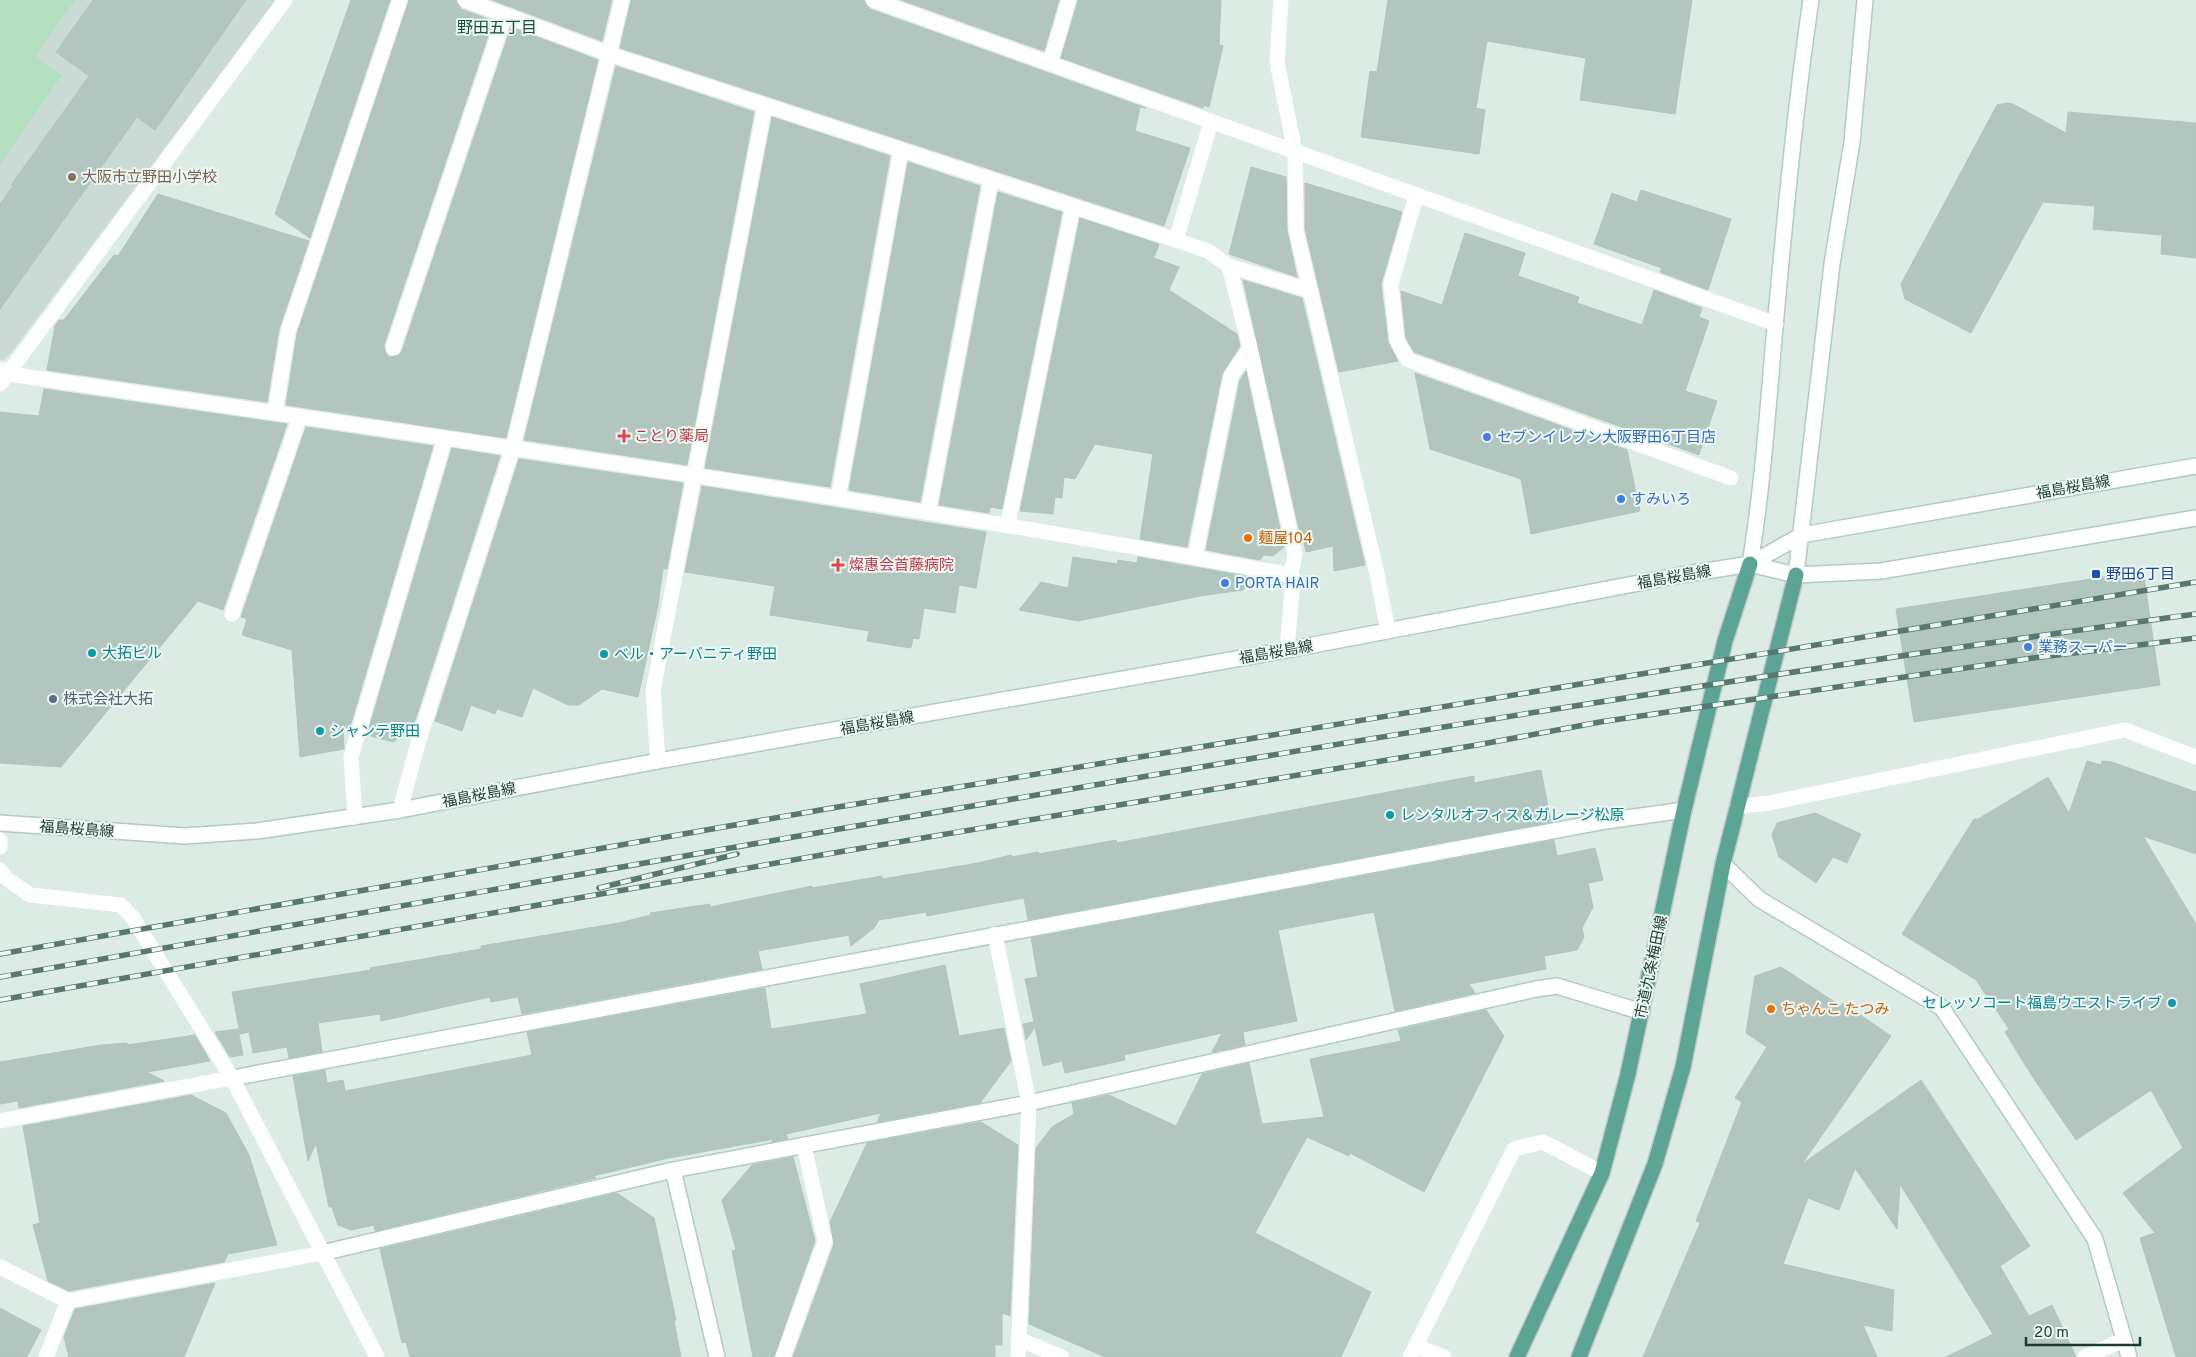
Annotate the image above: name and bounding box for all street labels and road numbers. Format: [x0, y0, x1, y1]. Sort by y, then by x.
street label: 福島桜島線 [2035, 473, 2112, 504]
street label: 福島桜島線 [1636, 563, 1713, 594]
street label: 福島桜島線 [1238, 638, 1315, 669]
street label: 福島桜島線 [839, 709, 916, 740]
street label: 福島桜島線 [441, 780, 518, 813]
street label: 福島桜島線 [39, 818, 115, 843]
street label: 市道九条梅田線 [1631, 914, 1673, 1021]

